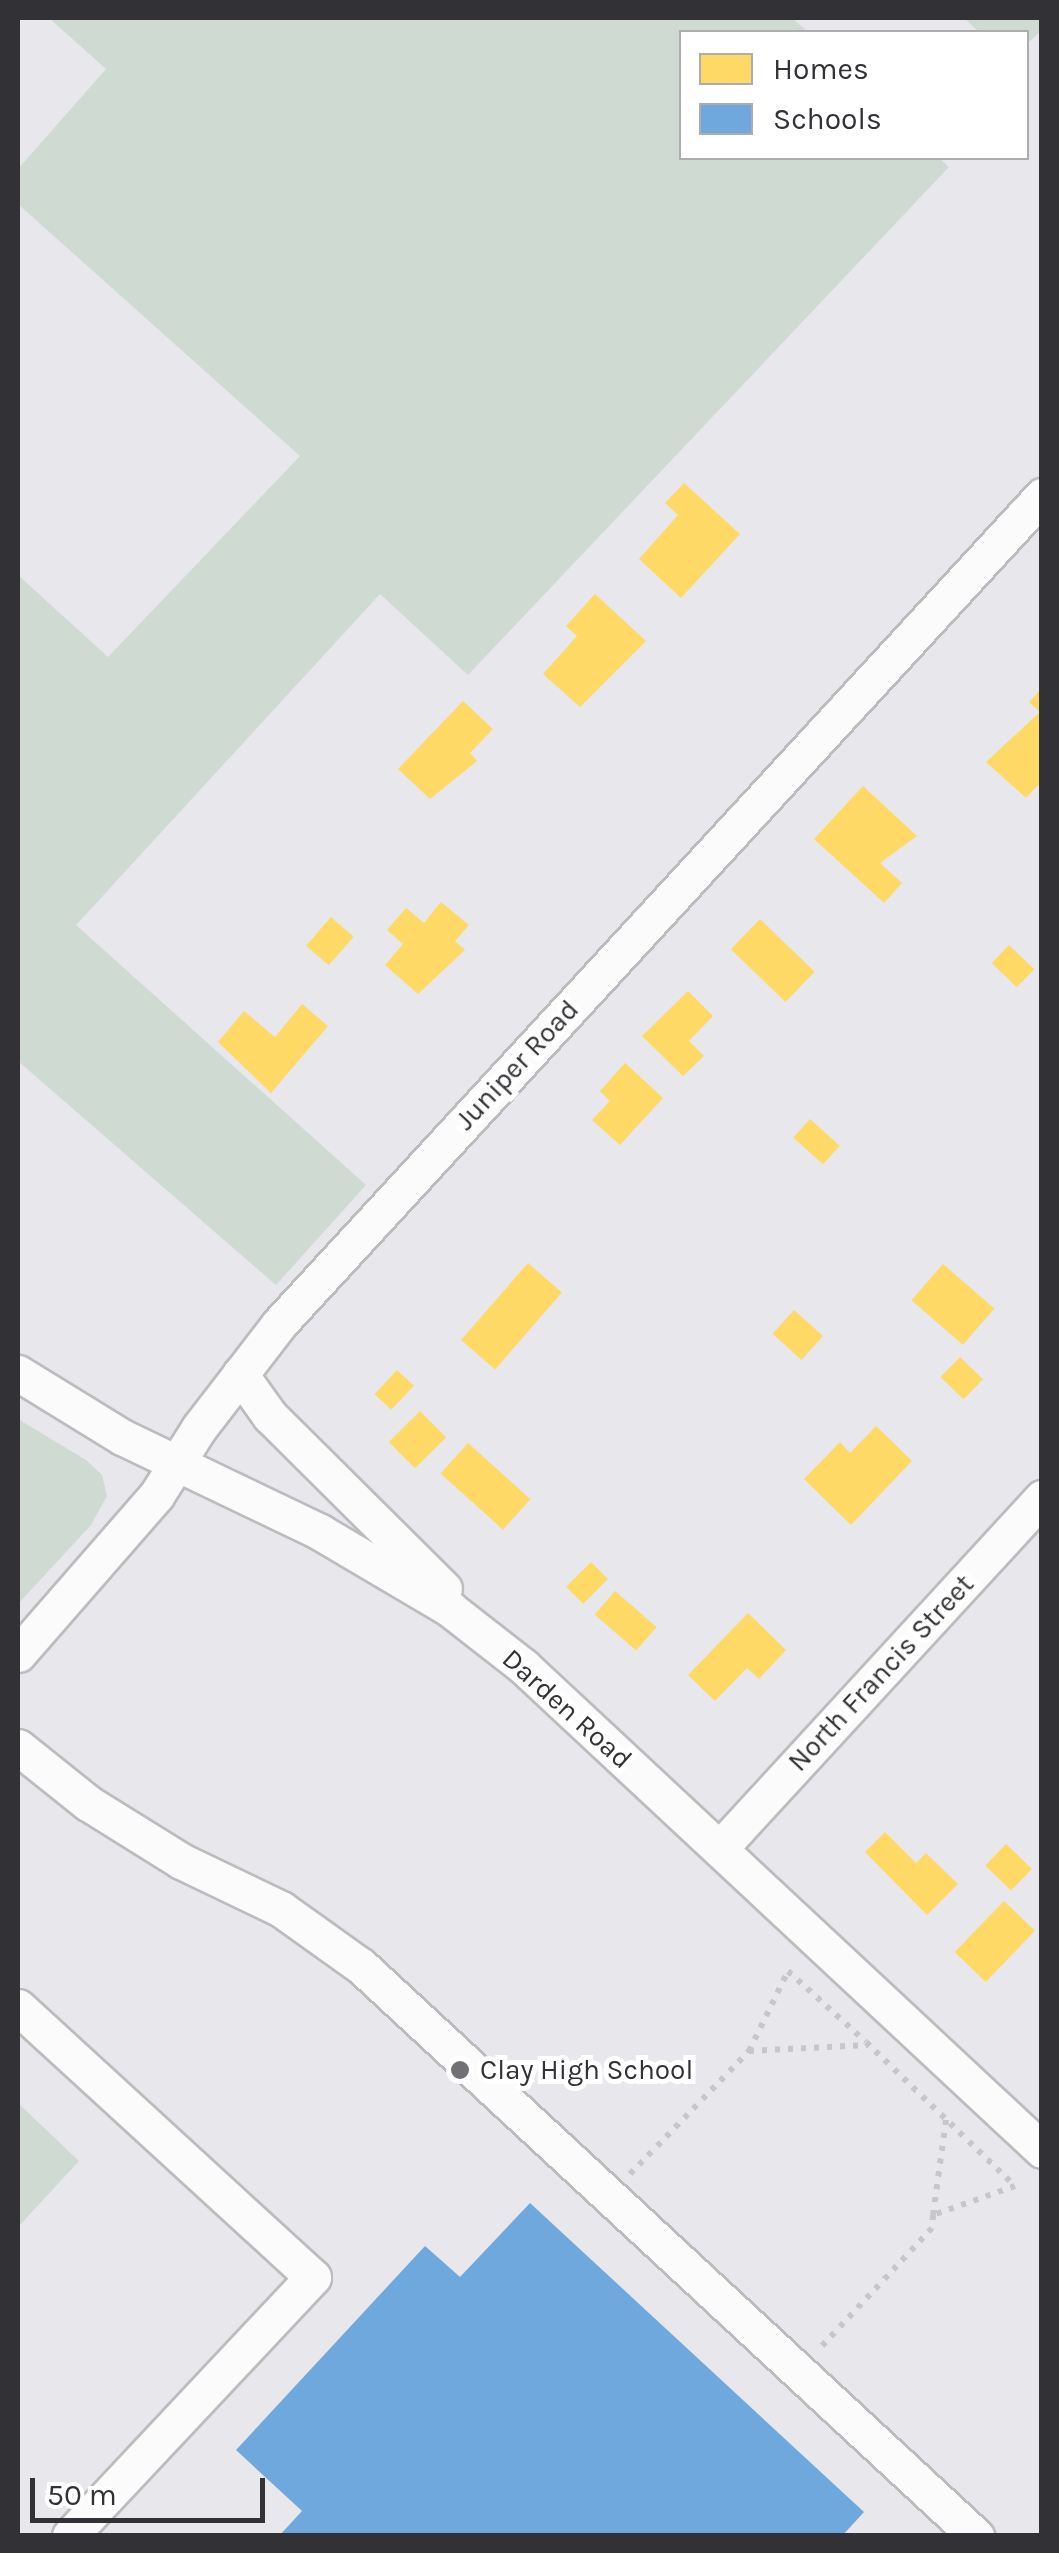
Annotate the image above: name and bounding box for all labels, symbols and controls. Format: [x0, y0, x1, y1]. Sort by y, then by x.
legend [679, 30, 1029, 160]
text: Homes [773, 51, 869, 87]
text: Schools [773, 101, 882, 137]
street label: Juniper Road [448, 993, 586, 1137]
street label: North Francis Street [781, 1568, 981, 1778]
street label: Darden Road [495, 1642, 639, 1776]
place label: Clay High School [480, 2053, 693, 2087]
marker: Clay High School [449, 2059, 471, 2081]
scale bar [35, 2458, 270, 2520]
text: 50 m [47, 2477, 117, 2513]

